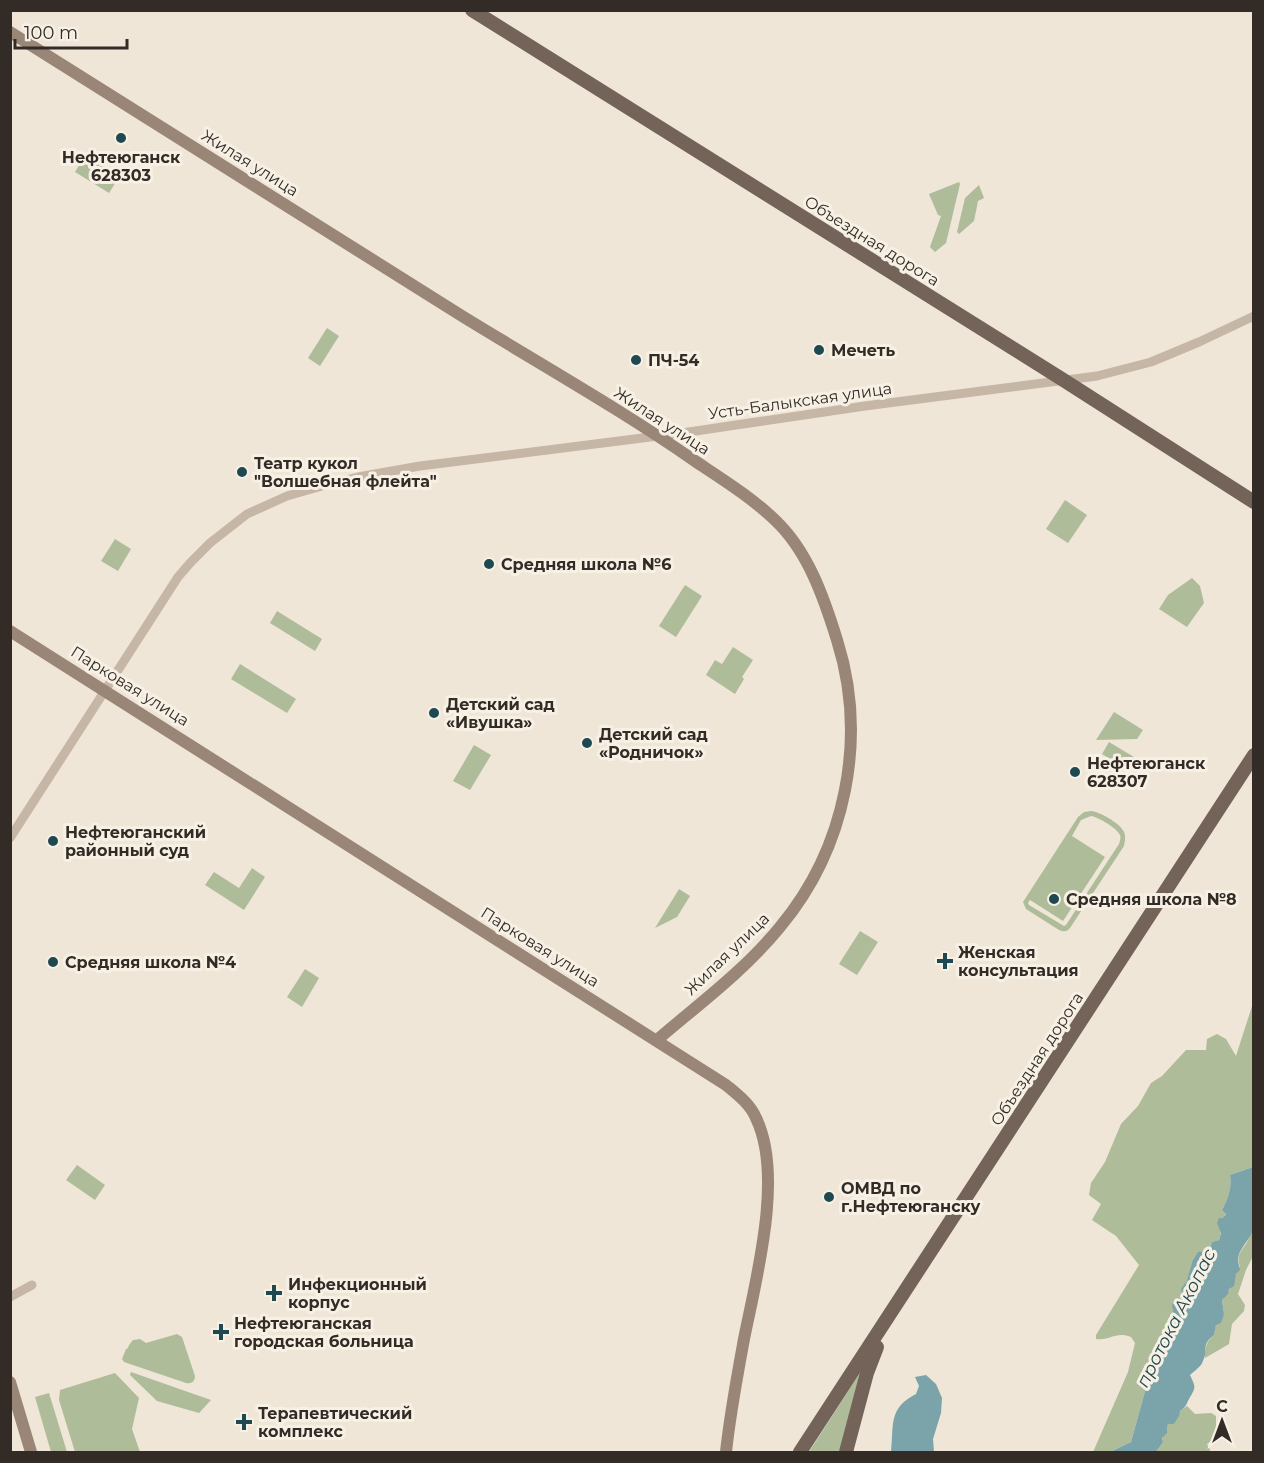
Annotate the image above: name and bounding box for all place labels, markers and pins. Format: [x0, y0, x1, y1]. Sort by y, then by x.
marker: Нефтеюганск 628303 [114, 131, 128, 145]
place label: Нефтеюганск 628303 [62, 148, 181, 185]
place label: Мечеть [831, 341, 895, 360]
marker: Мечеть [812, 343, 826, 357]
place label: ПЧ-54 [648, 351, 699, 370]
marker: ПЧ-54 [629, 353, 643, 367]
place label: Театр кукол "Волшебная флейта" [254, 454, 437, 491]
marker: Театр кукол "Волшебная флейта" [235, 465, 249, 479]
place label: Средняя школа №6 [501, 555, 671, 574]
marker: Средняя школа №6 [482, 557, 496, 571]
place label: Детский сад «Ивушка» [446, 695, 555, 732]
marker: Детский сад «Ивушка» [427, 706, 441, 720]
place label: Детский сад «Родничок» [599, 725, 708, 762]
marker: Детский сад «Родничок» [580, 736, 594, 750]
place label: Нефтеюганск 628307 [1087, 754, 1206, 791]
marker: Нефтеюганск 628307 [1068, 765, 1082, 779]
place label: Нефтеюганский районный суд [65, 823, 206, 860]
marker: Нефтеюганский районный суд [46, 834, 60, 848]
place label: Средняя школа №8 [1066, 890, 1237, 909]
marker: Средняя школа №8 [1047, 892, 1061, 906]
place label: Женская консультация [958, 943, 1079, 980]
marker: Женская консультация [936, 952, 954, 970]
place label: Средняя школа №4 [65, 953, 236, 972]
marker: Средняя школа №4 [46, 955, 60, 969]
place label: ОМВД по г.Нефтеюганску [841, 1179, 981, 1216]
marker: ОМВД по г.Нефтеюганску [822, 1190, 836, 1204]
place label: Инфекционный корпус [288, 1275, 427, 1312]
marker: Инфекционный корпус [265, 1284, 283, 1302]
place label: Нефтеюганская городская больница [234, 1314, 414, 1351]
marker: Нефтеюганская городская больница [212, 1323, 230, 1341]
place label: Терапевтический комплекс [258, 1404, 412, 1441]
marker: Терапевтический комплекс [235, 1413, 253, 1431]

